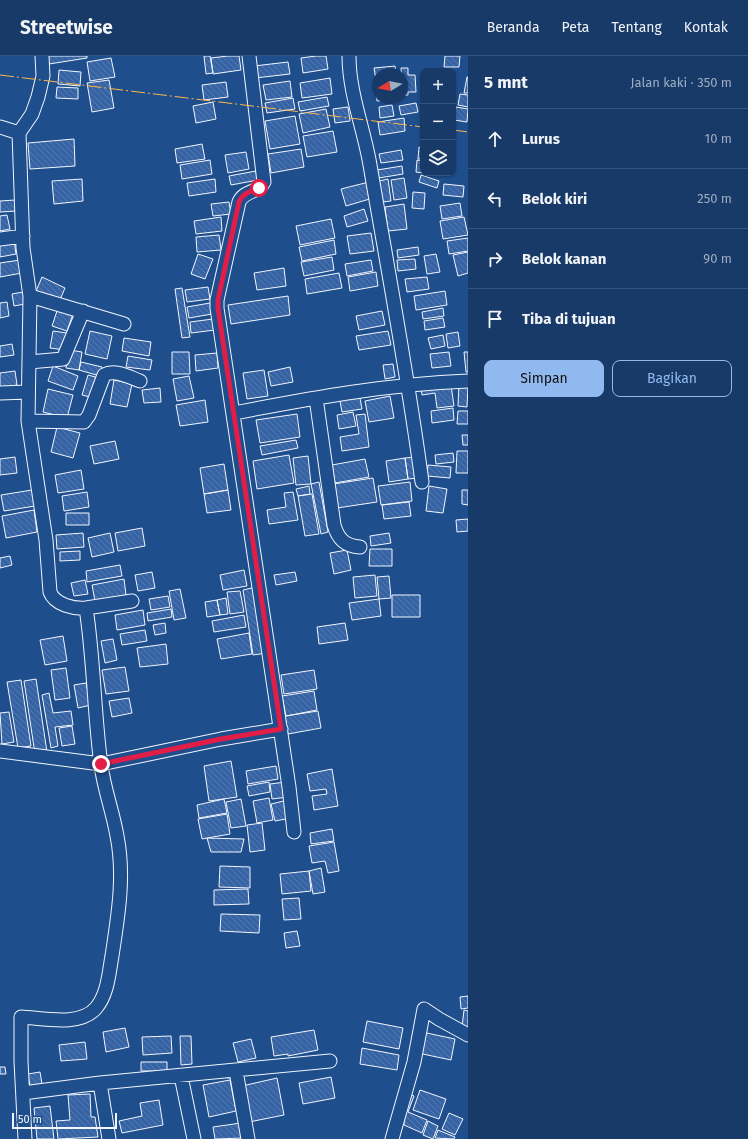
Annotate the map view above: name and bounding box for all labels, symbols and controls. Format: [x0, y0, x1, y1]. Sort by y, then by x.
text: Streetwise [20, 16, 113, 39]
text: Beranda [487, 19, 540, 36]
text: Peta [562, 19, 589, 36]
text: Tentang [611, 19, 662, 36]
text: Kontak [684, 19, 728, 36]
north arrow [372, 68, 408, 104]
map controls [420, 68, 456, 176]
button: + [420, 68, 456, 104]
text: 5 mnt [484, 72, 528, 93]
text: Jalan kaki · 350 m [631, 75, 732, 90]
button: − [420, 104, 456, 140]
icon: ahead [484, 128, 506, 150]
text: Lurus [522, 130, 560, 148]
text: 10 m [705, 131, 732, 146]
button: layers [420, 140, 456, 176]
route start [250, 179, 268, 197]
icon: left [484, 188, 506, 210]
text: Belok kiri [522, 190, 587, 208]
text: 250 m [697, 191, 732, 206]
icon: right [484, 248, 506, 270]
text: Belok kanan [522, 250, 606, 268]
text: 90 m [703, 251, 732, 266]
icon: arrive [484, 308, 506, 330]
text: Tiba di tujuan [522, 310, 616, 328]
button: Simpan [484, 360, 604, 397]
button: Bagikan [612, 360, 732, 397]
route end [92, 755, 110, 773]
scale bar [12, 1111, 117, 1130]
text: 50 m [18, 1113, 42, 1126]

